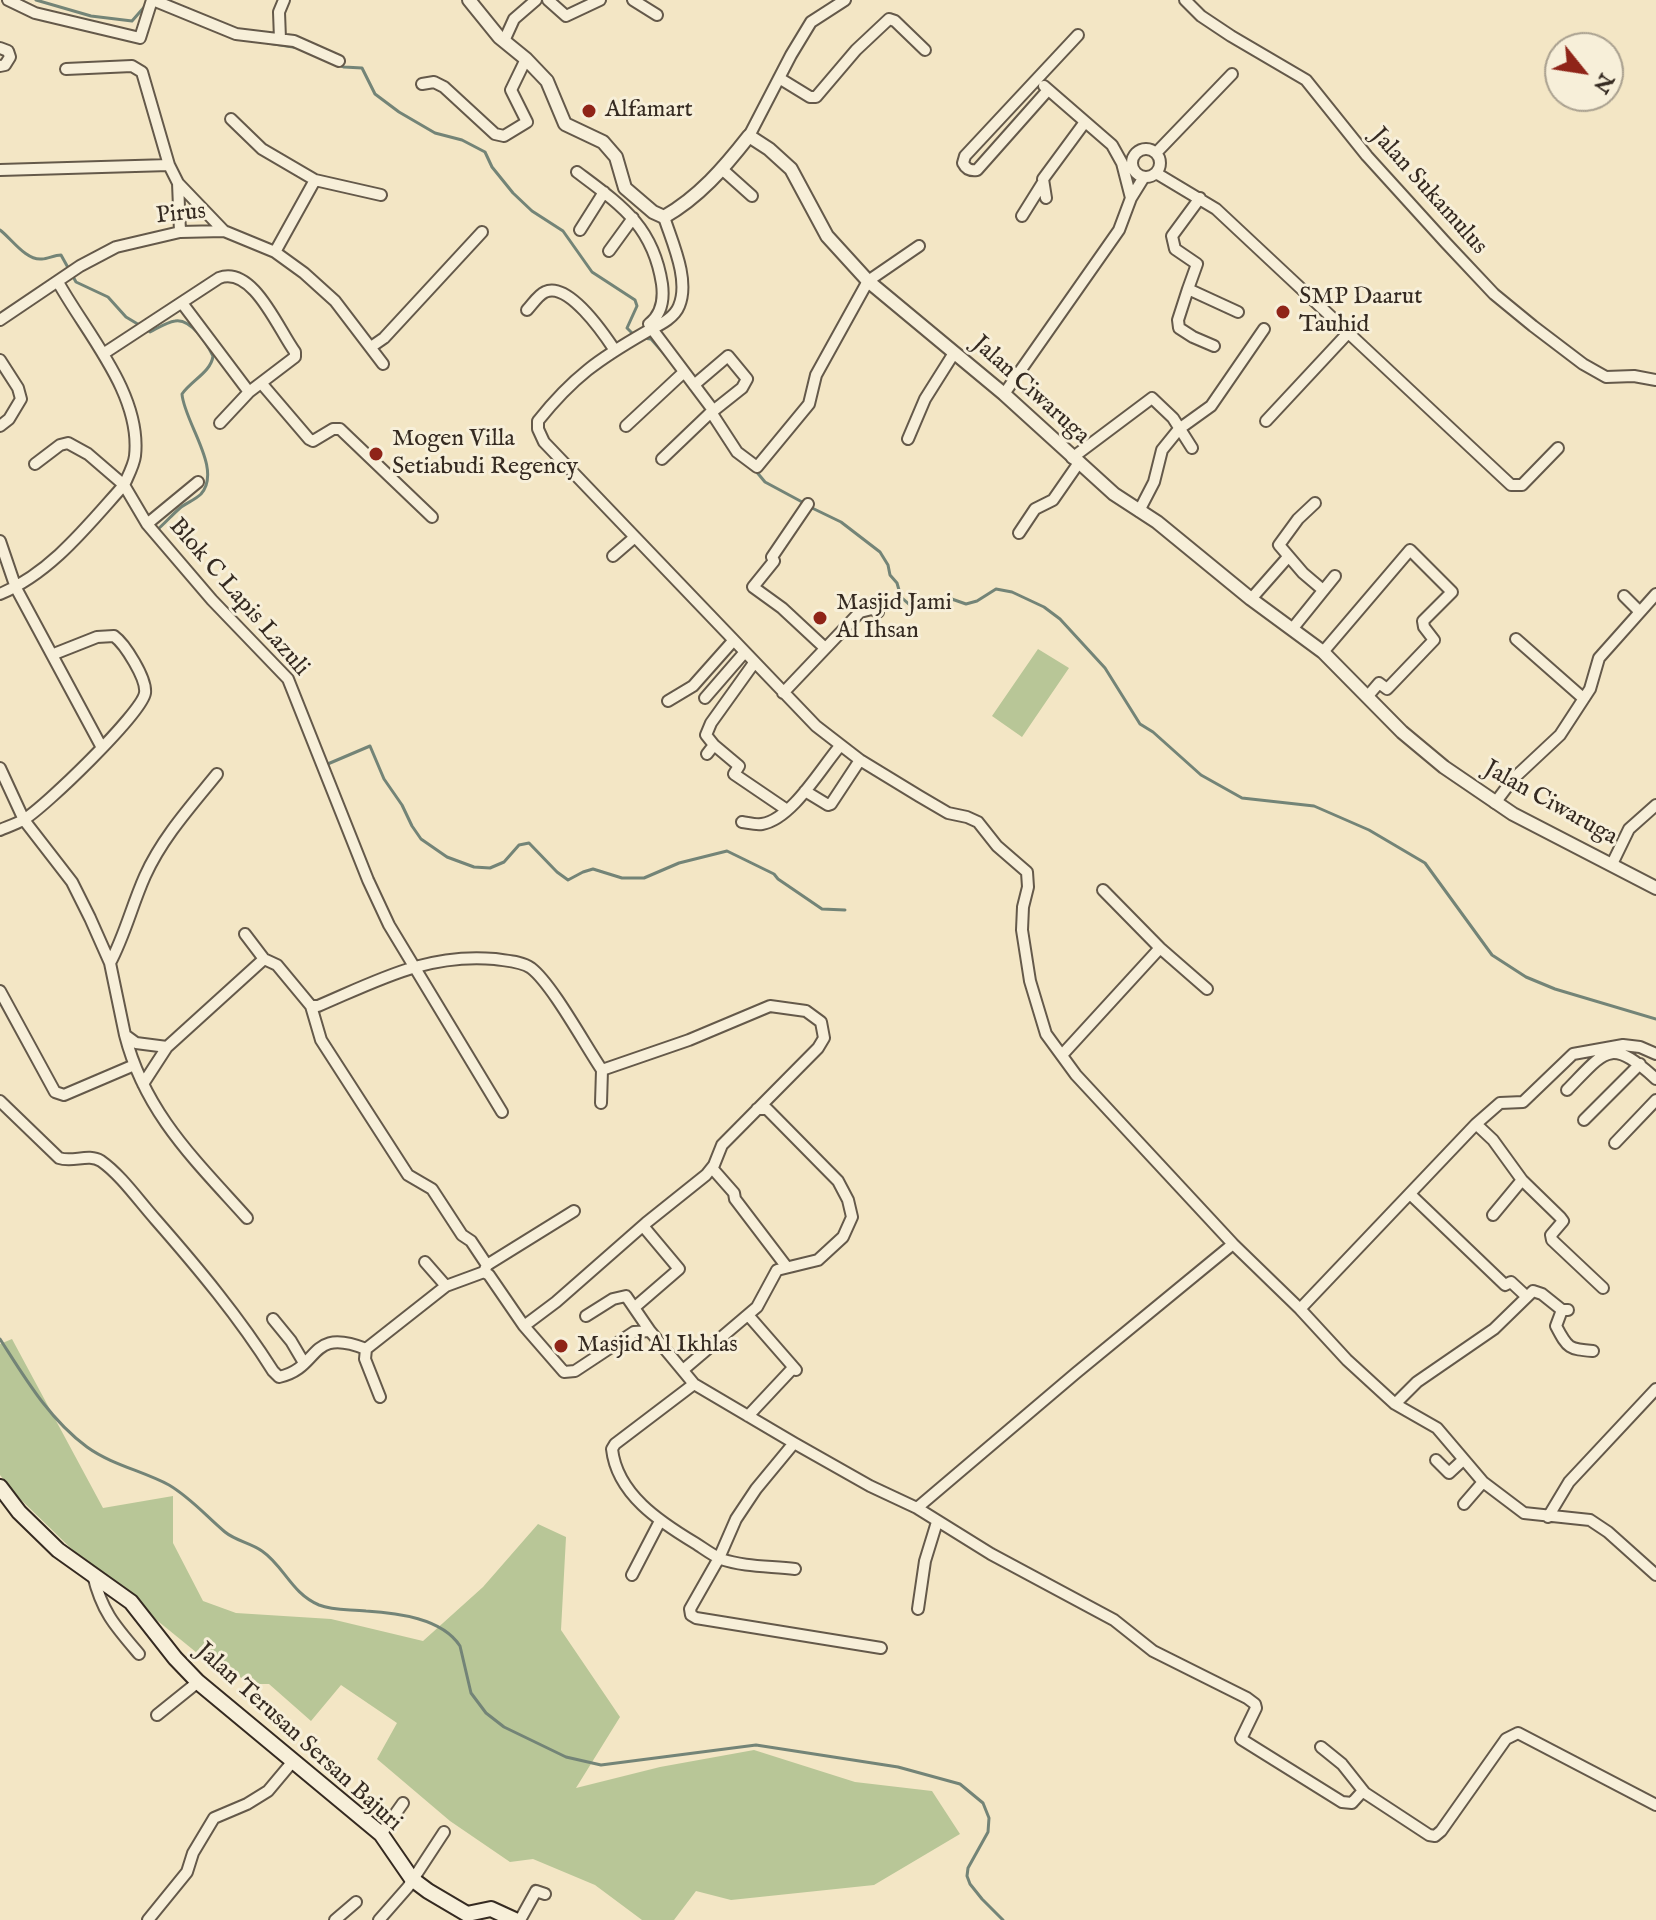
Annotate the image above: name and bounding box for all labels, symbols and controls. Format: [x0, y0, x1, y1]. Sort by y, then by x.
north arrow [1544, 32, 1624, 112]
text: N [1586, 68, 1620, 98]
place label: Alfamart [605, 97, 693, 125]
marker: Alfamart [580, 102, 598, 120]
street label: Jalan Sukamulus [1364, 123, 1492, 261]
street label: Pirus [155, 198, 207, 232]
place label: SMP Daarut Tauhid [1299, 284, 1422, 340]
marker: SMP Daarut Tauhid [1274, 303, 1292, 321]
street label: Jalan Ciwaruga [965, 331, 1095, 451]
place label: Mogen Villa Setiabudi Regency [392, 426, 578, 482]
marker: Mogen Villa Setiabudi Regency [367, 445, 385, 463]
street label: Blok C Lapis Lazuli [162, 513, 314, 683]
place label: Masjid Jami Al Ihsan [836, 590, 952, 646]
marker: Masjid Jami Al Ihsan [811, 609, 829, 627]
street label: Jalan Ciwaruga [1478, 755, 1622, 853]
place label: Masjid Al Ikhlas [577, 1332, 738, 1360]
marker: Masjid Al Ikhlas [552, 1337, 570, 1355]
street label: Jalan Terusan Sersan Bajuri [189, 1638, 407, 1838]

